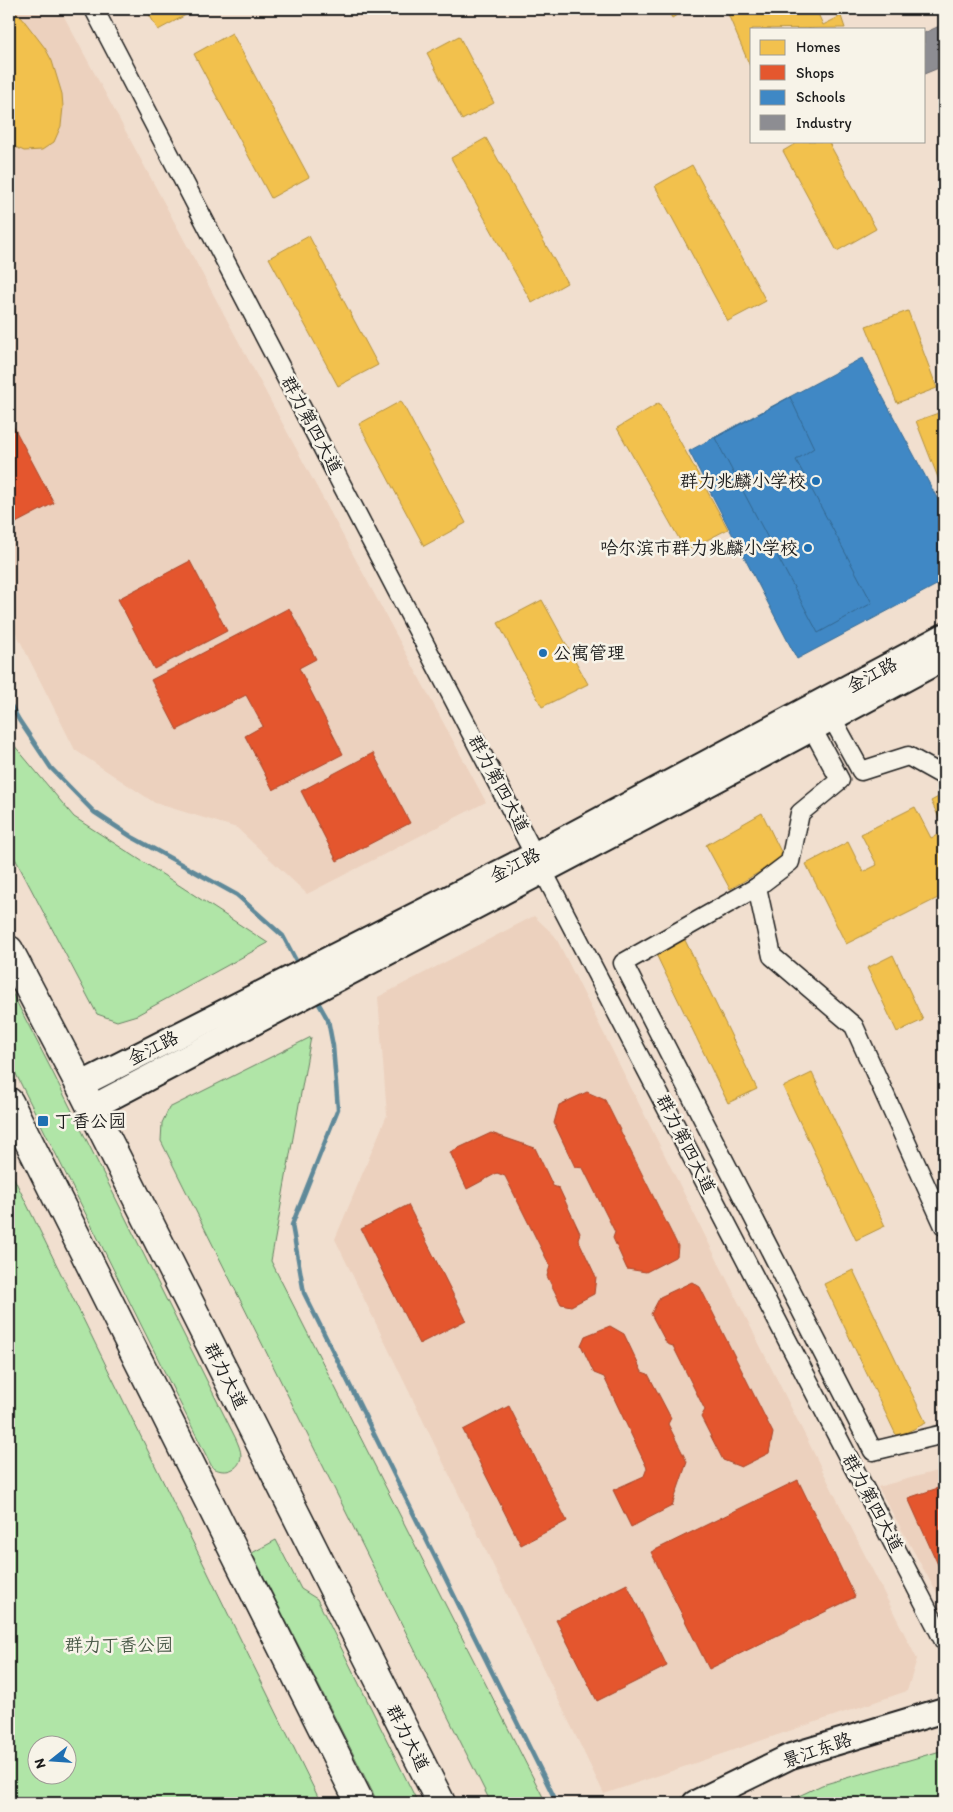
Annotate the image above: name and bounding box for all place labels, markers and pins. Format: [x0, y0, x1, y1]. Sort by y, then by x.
place label: 群力兆麟小学校 [680, 470, 806, 492]
marker: 群力兆麟小学校 [810, 475, 822, 487]
place label: 哈尔滨市群力兆麟小学校 [600, 537, 798, 559]
marker: 哈尔滨市群力兆麟小学校 [802, 542, 814, 554]
place label: 公寓管理 [553, 642, 625, 664]
marker: 公寓管理 [537, 647, 549, 659]
place label: 丁香公园 [54, 1110, 126, 1132]
marker: 丁香公园 [36, 1114, 50, 1128]

